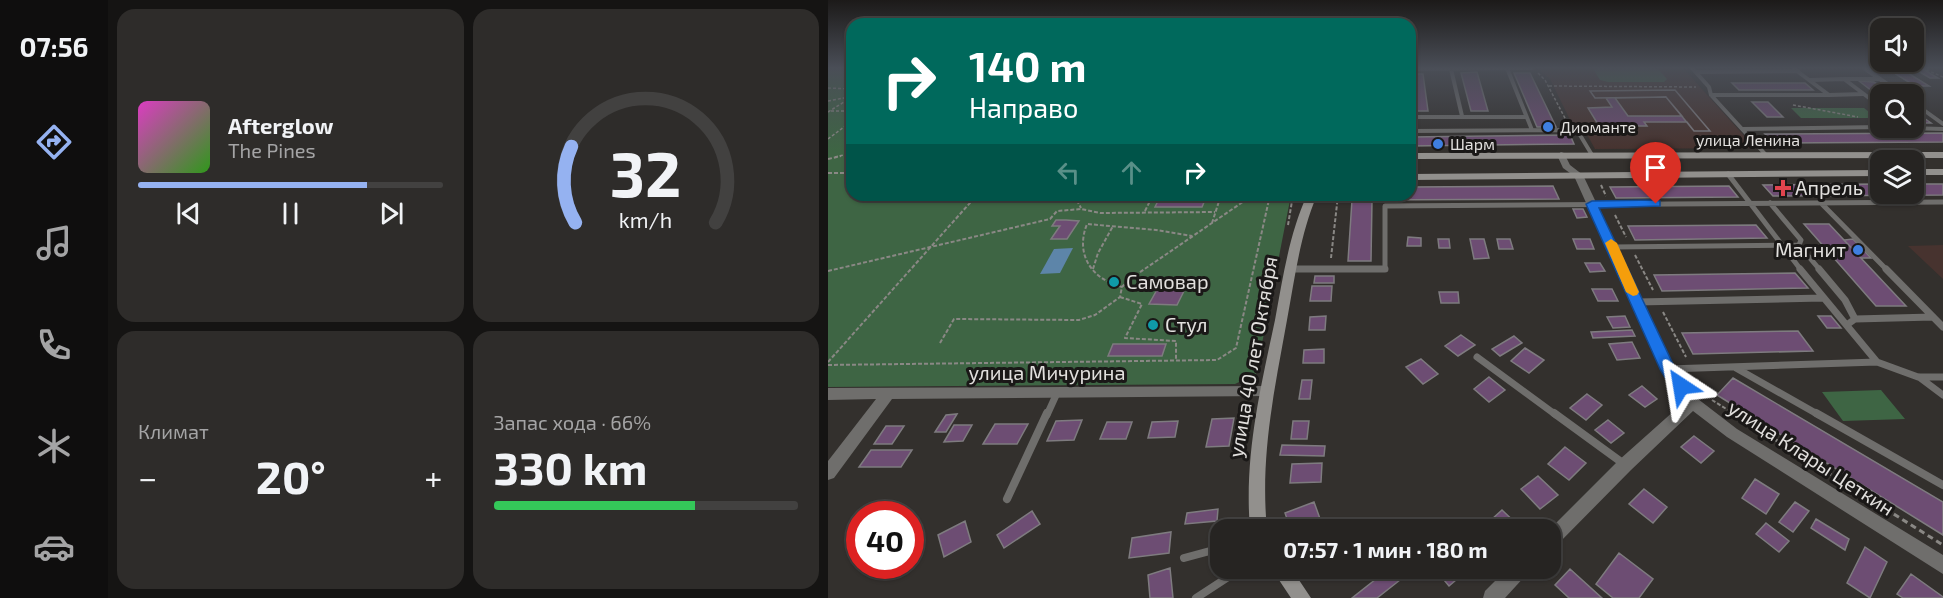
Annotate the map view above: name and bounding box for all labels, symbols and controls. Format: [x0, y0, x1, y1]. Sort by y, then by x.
map controls [1870, 18, 1924, 204]
button: sound [1870, 18, 1924, 72]
text: 07:56 [19, 30, 89, 62]
text: 140 m [969, 40, 1086, 90]
icon: right [870, 42, 948, 120]
button: search [1870, 84, 1924, 138]
text: Направо [969, 91, 1078, 123]
text: Afterglow [228, 112, 333, 138]
place label: Диоманте [1560, 117, 1636, 136]
marker: Диоманте [1541, 120, 1555, 134]
icon: directions [33, 121, 75, 163]
street label: улица Ленина [1696, 130, 1800, 150]
place label: Шарм [1450, 134, 1495, 153]
text: 32 [610, 135, 682, 210]
marker: Шарм [1431, 137, 1445, 151]
text: The Pines [228, 138, 316, 162]
pin [1630, 142, 1681, 204]
button: layers [1870, 150, 1924, 204]
icon: arrive [1639, 151, 1672, 184]
icon: left [1052, 156, 1085, 189]
icon: ahead [1115, 156, 1148, 189]
icon: right [1178, 156, 1211, 189]
place label: Апрель [1795, 175, 1863, 199]
marker: Апрель [1776, 181, 1790, 195]
icon: previous [172, 197, 205, 230]
icon: pause [274, 197, 307, 230]
icon: next [375, 197, 408, 230]
text: km/h [619, 207, 672, 232]
icon: music [33, 222, 75, 264]
place label: Магнит [1775, 237, 1846, 261]
marker: Магнит [1851, 243, 1865, 257]
street label: улица 40 лет Октября [1223, 254, 1283, 459]
place label: Самовар [1126, 269, 1209, 293]
marker: Самовар [1107, 275, 1121, 289]
place label: Стул [1165, 312, 1207, 337]
marker: Стул [1146, 318, 1160, 332]
icon: phone [33, 324, 75, 366]
position arrow [1649, 354, 1713, 418]
street label: улица Мичурина [969, 360, 1125, 385]
street label: улица Клары Цеткин [1723, 394, 1899, 521]
text: Запас хода · 66% [494, 410, 651, 434]
text: Климат [138, 419, 209, 443]
icon: climate [33, 425, 75, 467]
text: 330 km [494, 440, 647, 494]
text: 20° [256, 449, 326, 503]
text: − [138, 457, 157, 497]
text: + [424, 457, 443, 497]
speed limit sign: 40 [846, 501, 924, 579]
icon: car [33, 526, 75, 568]
text: 07:57 · 1 мин · 180 m [1283, 536, 1488, 562]

